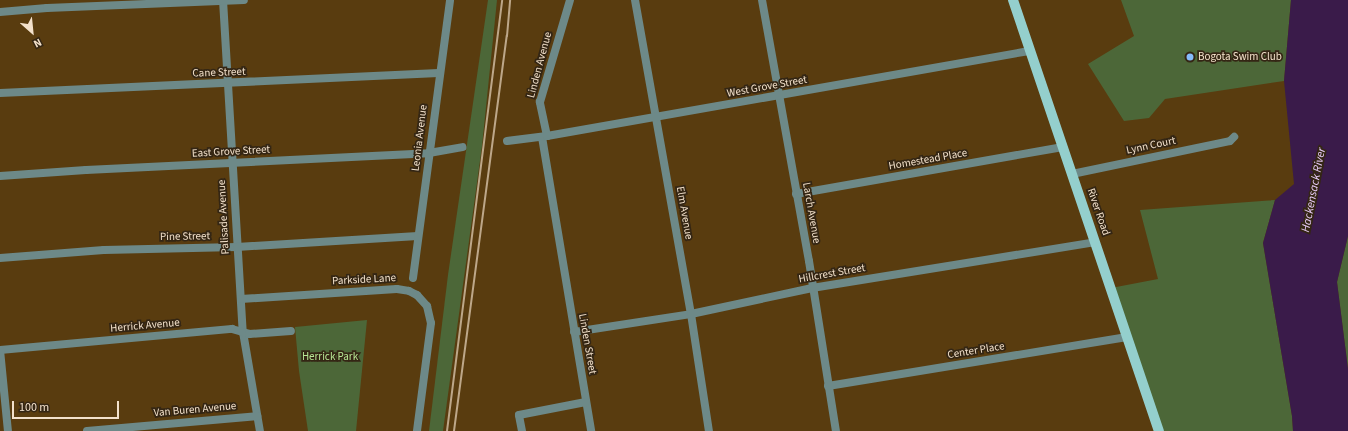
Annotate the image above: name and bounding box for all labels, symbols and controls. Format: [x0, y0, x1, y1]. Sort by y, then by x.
north arrow [12, 12, 52, 52]
street label: Linden Avenue [525, 31, 555, 99]
text: N [31, 35, 44, 51]
place label: Bogota Swim Club [1198, 50, 1282, 64]
marker: Bogota Swim Club [1185, 52, 1195, 62]
street label: Cane Street [192, 65, 246, 81]
street label: West Grove Street [726, 73, 808, 101]
street label: Leonia Avenue [409, 104, 431, 172]
street label: Lynn Court [1125, 134, 1177, 158]
street label: East Grove Street [192, 143, 270, 161]
water label: Hackensack River [1299, 146, 1329, 234]
street label: Homestead Place [888, 147, 968, 173]
street label: Palisade Avenue [215, 179, 233, 255]
street label: Larch Avenue [799, 181, 823, 245]
street label: Elm Avenue [673, 185, 695, 241]
street label: River Road [1084, 187, 1112, 237]
street label: Pine Street [160, 230, 210, 244]
street label: Hillcrest Street [798, 262, 866, 286]
street label: Parkside Lane [332, 272, 396, 288]
street label: Linden Street [575, 313, 599, 375]
street label: Herrick Avenue [110, 316, 180, 336]
street label: Center Place [947, 340, 1005, 362]
park label: Herrick Park [302, 350, 358, 364]
scale bar [14, 393, 121, 419]
text: 100 m [19, 399, 49, 416]
street label: Van Buren Avenue [153, 400, 237, 420]

